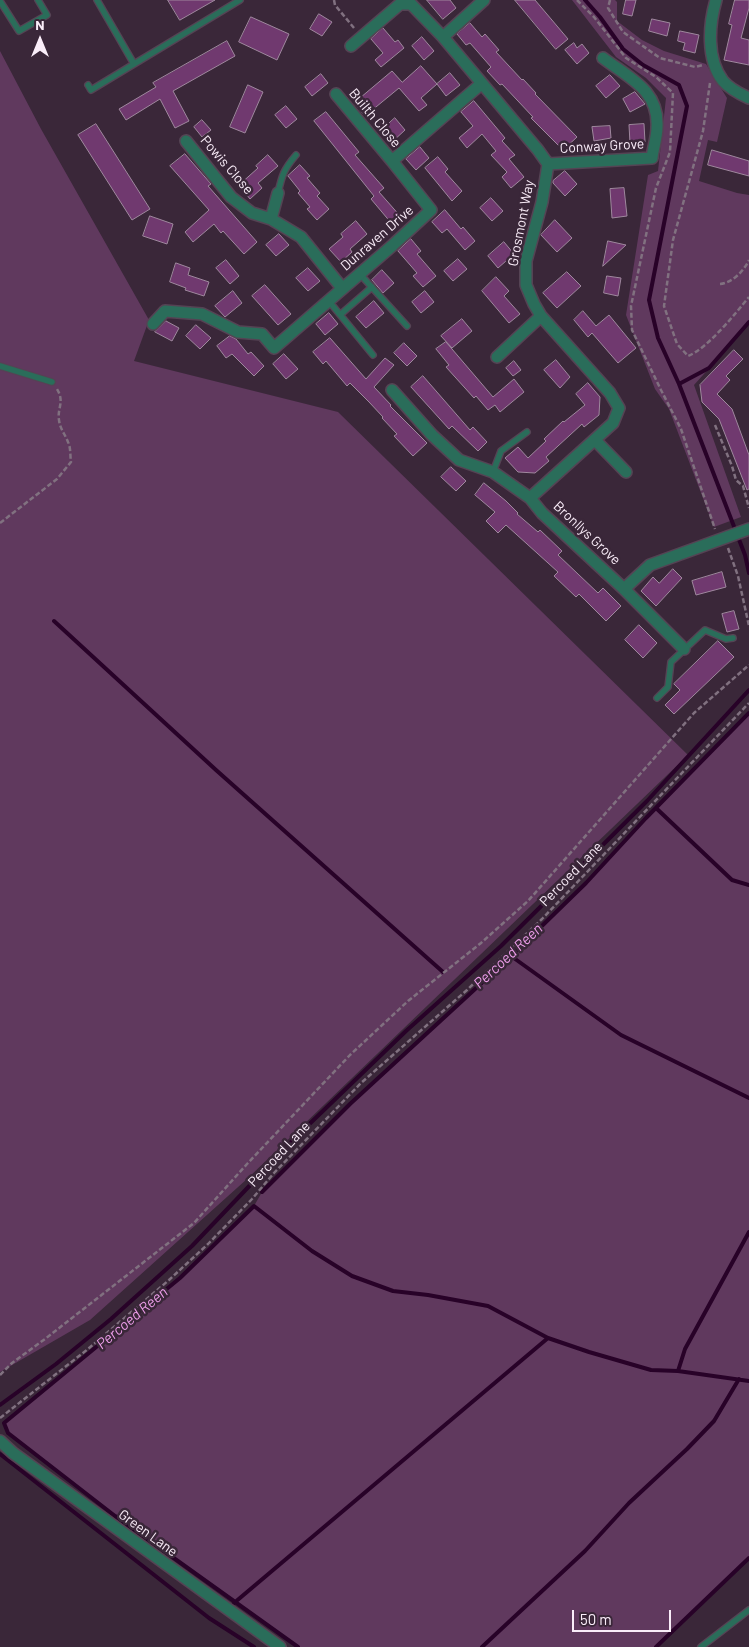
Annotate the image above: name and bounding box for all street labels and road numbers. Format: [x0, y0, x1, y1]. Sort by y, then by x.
street label: Builth Close [345, 85, 405, 151]
street label: Powis Close [197, 132, 257, 198]
street label: Conway Grove [559, 135, 645, 157]
street label: Grosmont Way [504, 178, 538, 268]
street label: Dunraven Drive [337, 202, 417, 274]
street label: Bronllys Grove [550, 498, 624, 568]
street label: Percoed Lane [536, 838, 606, 910]
street label: Percoed Lane [244, 1118, 314, 1190]
street label: Green Lane [115, 1506, 181, 1560]

